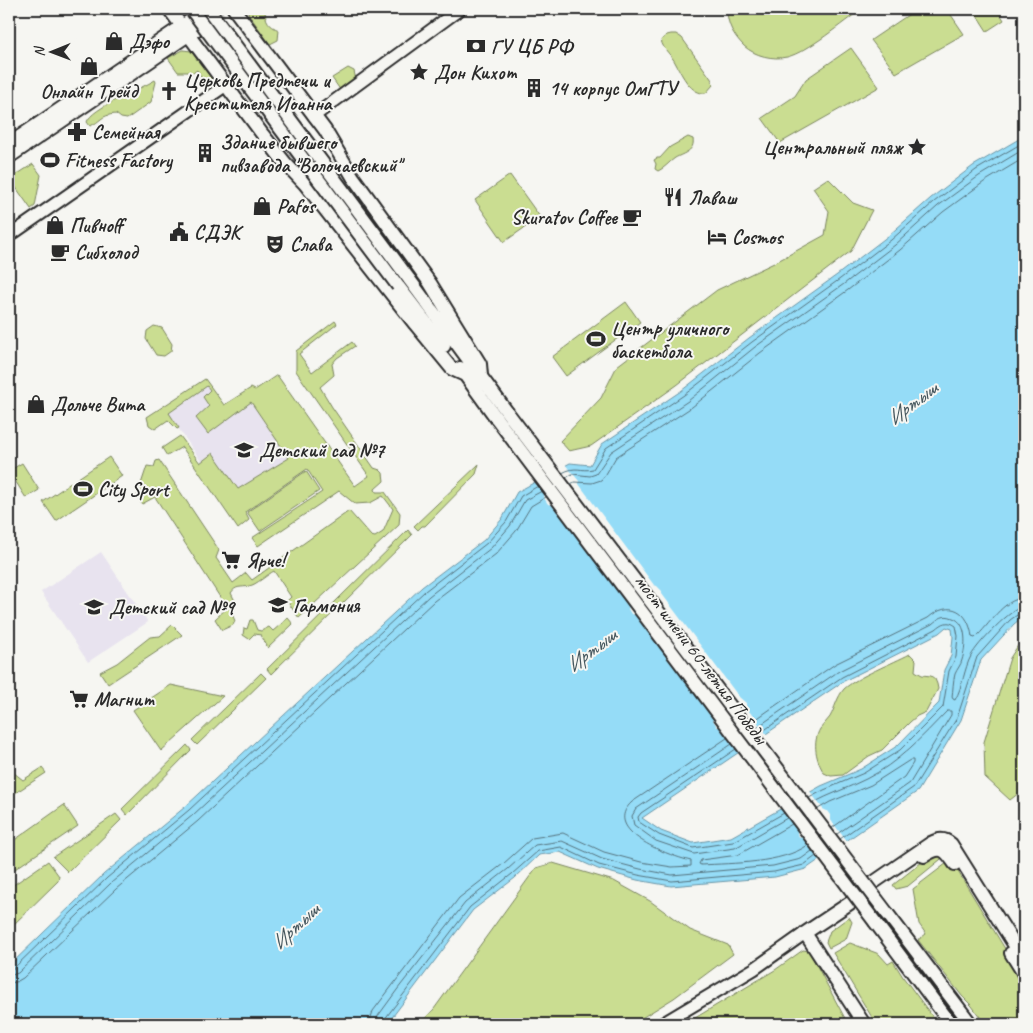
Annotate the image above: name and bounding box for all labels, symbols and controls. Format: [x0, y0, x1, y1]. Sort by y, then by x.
north arrow [28, 28, 78, 78]
place label: Дэфо [129, 29, 171, 54]
shop icon: Дэфо [103, 30, 125, 52]
place label: ГУ ЦБ РФ [491, 34, 574, 59]
bank icon: ГУ ЦБ РФ [465, 35, 487, 57]
text: N [31, 45, 48, 57]
shop icon: Онлайн Трейд [78, 55, 100, 77]
place label: Дон Кихот [434, 60, 518, 85]
place icon: Дон Кихот [408, 61, 430, 83]
place label: Церковь Предтечи и Крестителя Иоанна [184, 68, 333, 116]
place label: 14 корпус ОмГТУ [549, 76, 680, 102]
building icon: 14 корпус ОмГТУ [523, 77, 545, 99]
place label: Онлайн Трейд [40, 79, 140, 104]
church icon: Церковь Предтечи и Крестителя Иоанна [158, 80, 180, 102]
place label: Семейная [92, 120, 161, 145]
pharmacy icon: Семейная [66, 121, 88, 143]
place label: Здание бывшего пивзавода "Волочаевский" [220, 130, 405, 178]
place label: Центральный пляж [763, 135, 905, 160]
place icon: Центральный пляж [906, 136, 928, 158]
building icon: Здание бывшего пивзавода "Волочаевский" [194, 142, 216, 164]
place label: Fitness Factory [65, 148, 174, 174]
sports icon: Fitness Factory [39, 149, 61, 171]
place label: Лаваш [688, 185, 738, 210]
restaurant icon: Лаваш [662, 186, 684, 208]
place label: Pafos [277, 194, 317, 219]
shop icon: Pafos [251, 195, 273, 217]
place label: Skuratov Coffee [511, 205, 618, 230]
cafe icon: Skuratov Coffee [621, 206, 643, 228]
place label: Пивнoff [70, 213, 128, 238]
shop icon: Пивнoff [44, 214, 66, 236]
place label: СДЭК [194, 220, 244, 245]
public building icon: СДЭК [168, 221, 190, 243]
place label: Cosmos [732, 225, 784, 250]
hotel icon: Cosmos [706, 226, 728, 248]
place label: Слава [290, 232, 333, 257]
theatre icon: Слава [264, 233, 286, 255]
place label: Сибхолод [75, 240, 140, 265]
cafe icon: Сибхолод [49, 241, 71, 263]
place label: Центр уличного баскетбола [611, 316, 730, 364]
sports icon: Центр уличного баскетбола [585, 328, 607, 350]
water label: Иртыш [881, 374, 944, 431]
place label: Дольче Вита [51, 392, 146, 417]
shop icon: Дольче Вита [25, 393, 47, 415]
place label: Детский сад №7 [259, 438, 386, 463]
school or university icon: Детский сад №7 [233, 439, 255, 461]
place label: City Sport [98, 477, 171, 503]
sports icon: City Sport [72, 478, 94, 500]
place label: Ярче! [246, 548, 289, 573]
supermarket icon: Ярче! [220, 549, 242, 571]
street label: мост имени 60-летия Победы [629, 569, 774, 750]
place label: Гармония [293, 593, 361, 618]
school or university icon: Гармония [267, 594, 289, 616]
place label: Детский сад №9 [109, 595, 236, 620]
school or university icon: Детский сад №9 [83, 596, 105, 618]
water label: Иртыш [560, 621, 623, 678]
place label: Магнит [94, 687, 155, 712]
supermarket icon: Магнит [68, 688, 90, 710]
water label: Иртыш [265, 896, 326, 955]

